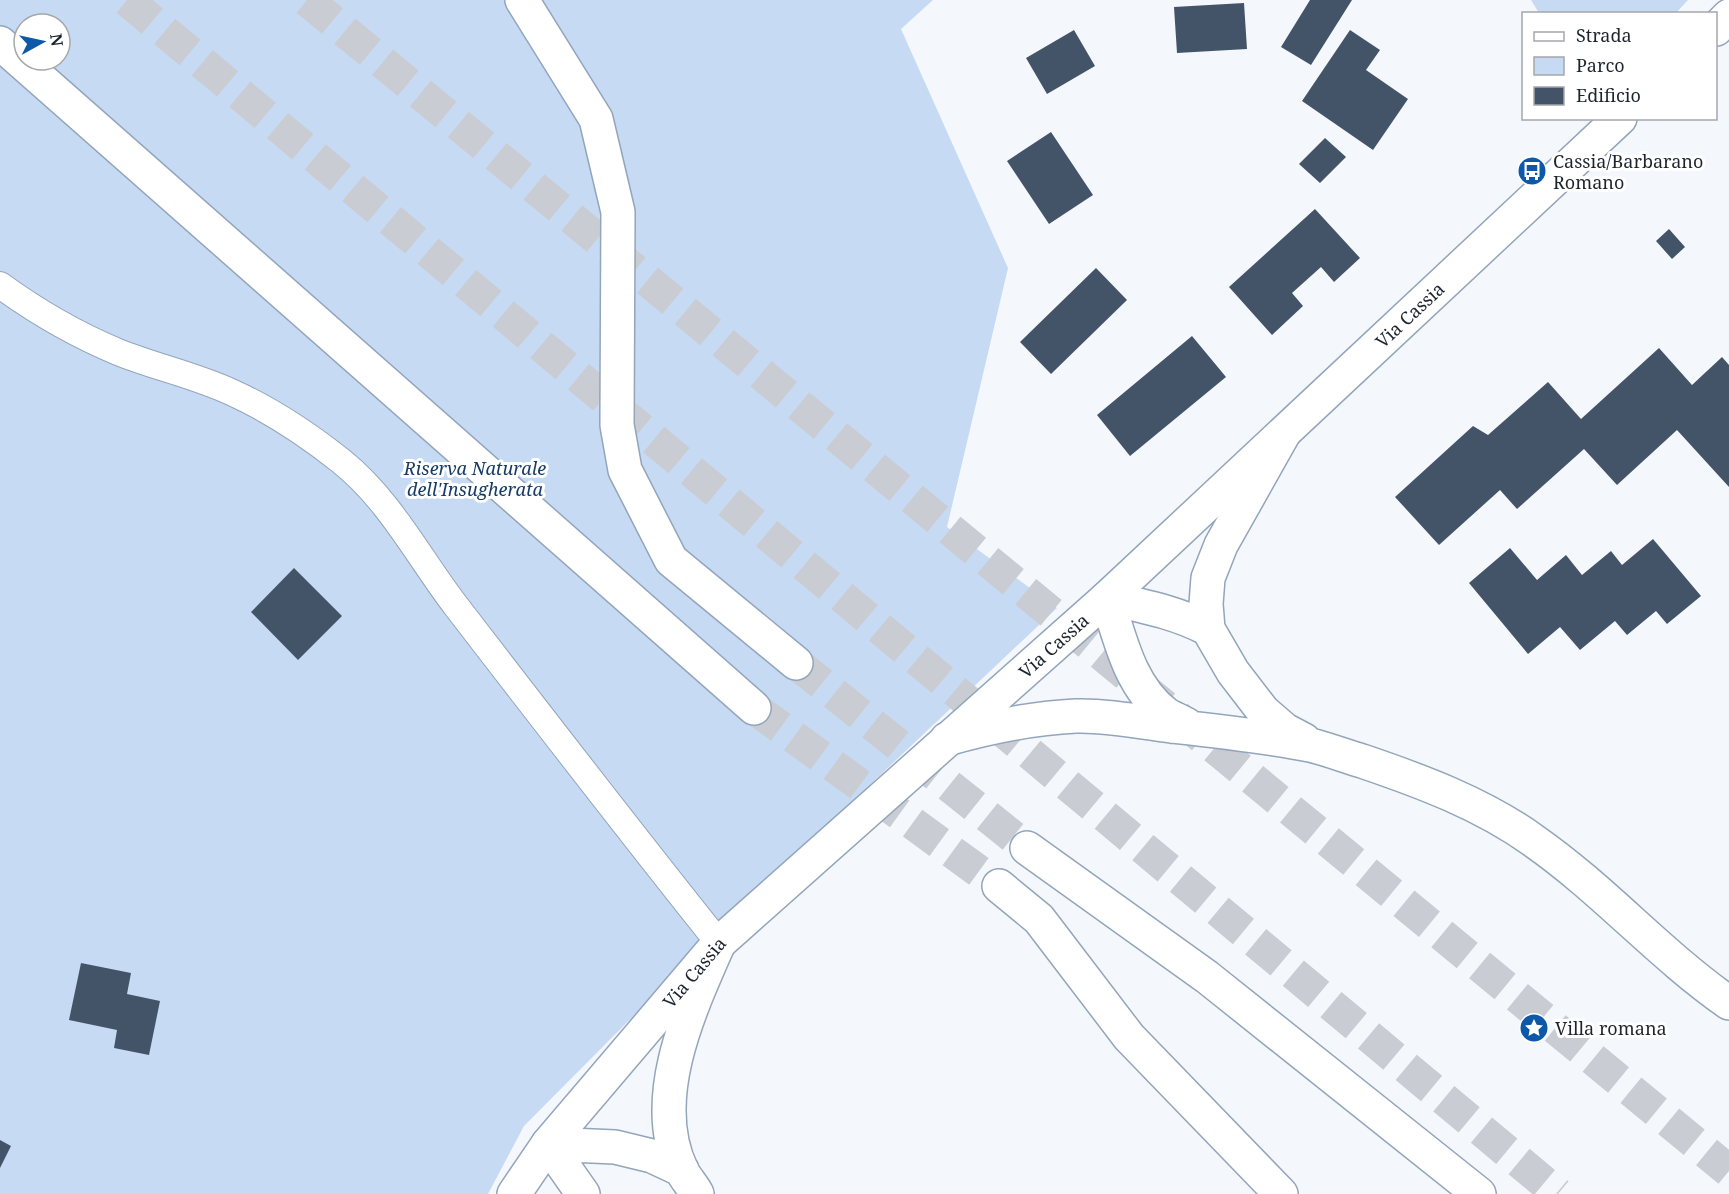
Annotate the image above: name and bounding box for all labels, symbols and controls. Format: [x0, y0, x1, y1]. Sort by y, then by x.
north arrow [12, 12, 72, 72]
legend [1522, 12, 1717, 120]
text: Strada [1576, 23, 1632, 47]
text: N [45, 32, 69, 48]
text: Parco [1576, 53, 1625, 77]
text: Edificio [1576, 83, 1641, 107]
place label: Cassia/Barbarano Romano [1553, 149, 1703, 194]
bus stop icon: Cassia/Barbarano Romano [1516, 155, 1548, 187]
street label: Via Cassia [1370, 277, 1449, 353]
park label: Riserva Naturale dell'Insugherata [403, 456, 546, 501]
street label: Via Cassia [1013, 608, 1094, 683]
street label: Via Cassia [657, 932, 731, 1013]
place icon: Villa romana [1518, 1012, 1550, 1044]
place label: Villa romana [1555, 1016, 1667, 1040]

